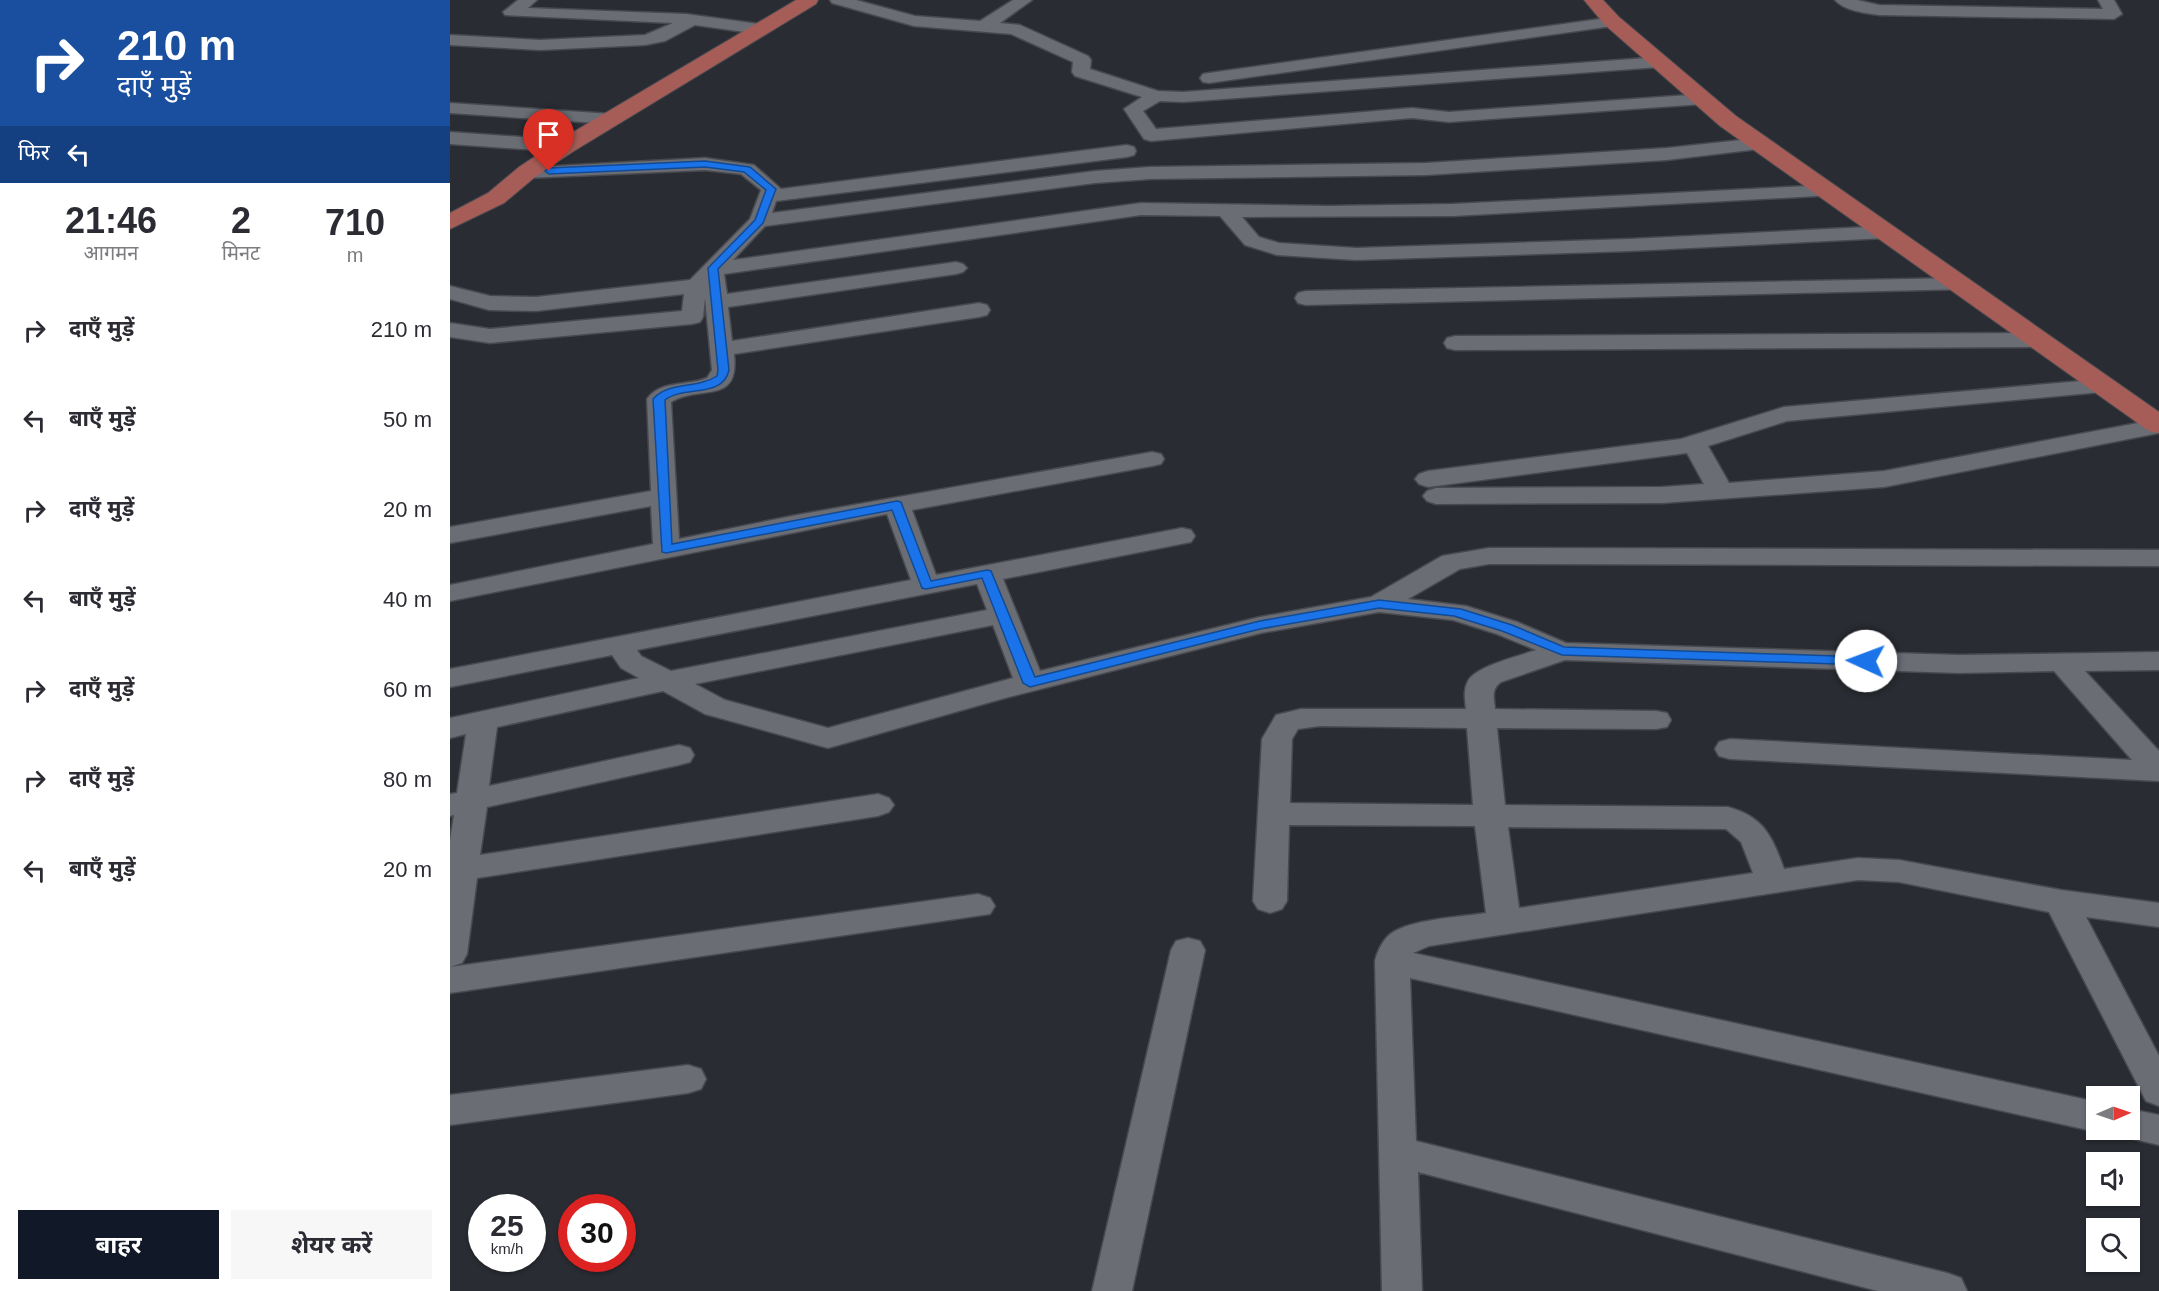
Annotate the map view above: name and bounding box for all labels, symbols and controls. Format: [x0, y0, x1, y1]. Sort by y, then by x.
text: 210 m [117, 22, 236, 69]
icon: right [18, 24, 96, 102]
text: दाएँ मुड़ें [117, 71, 191, 101]
pin [523, 109, 574, 171]
icon: arrive [532, 118, 565, 151]
icon: left [62, 138, 95, 171]
text: फिर [18, 140, 50, 165]
text: 21:46 [65, 200, 157, 241]
text: 2 [231, 200, 251, 241]
text: 710 [325, 202, 385, 243]
text: आगमन [84, 242, 138, 264]
text: मिनट [222, 242, 260, 264]
text: m [347, 244, 363, 266]
icon: right [18, 314, 51, 347]
text: दाएँ मुड़ें [69, 316, 134, 341]
text: 210 m [371, 317, 432, 342]
icon: left [18, 404, 51, 437]
text: बाएँ मुड़ें [69, 406, 135, 431]
text: 50 m [383, 407, 432, 432]
icon: right [18, 494, 51, 527]
text: दाएँ मुड़ें [69, 496, 134, 521]
text: 20 m [383, 497, 432, 522]
icon: left [18, 584, 51, 617]
text: बाएँ मुड़ें [69, 586, 135, 611]
text: 40 m [383, 587, 432, 612]
position arrow [1834, 629, 1898, 693]
icon: right [18, 674, 51, 707]
text: दाएँ मुड़ें [69, 676, 134, 701]
text: 60 m [383, 677, 432, 702]
icon: right [18, 764, 51, 797]
text: दाएँ मुड़ें [69, 766, 134, 791]
text: 80 m [383, 767, 432, 792]
icon: left [18, 854, 51, 887]
text: बाएँ मुड़ें [69, 856, 135, 881]
text: 20 m [383, 857, 432, 882]
north arrow [2086, 1086, 2140, 1140]
map controls [2086, 1086, 2140, 1272]
button: sound [2086, 1152, 2140, 1206]
speed limit sign: 30 [558, 1194, 636, 1272]
text: 25 [490, 1209, 524, 1242]
button: बाहर [18, 1210, 219, 1279]
button: शेयर करें [231, 1210, 432, 1279]
button: search [2086, 1218, 2140, 1272]
text: km/h [491, 1240, 523, 1257]

